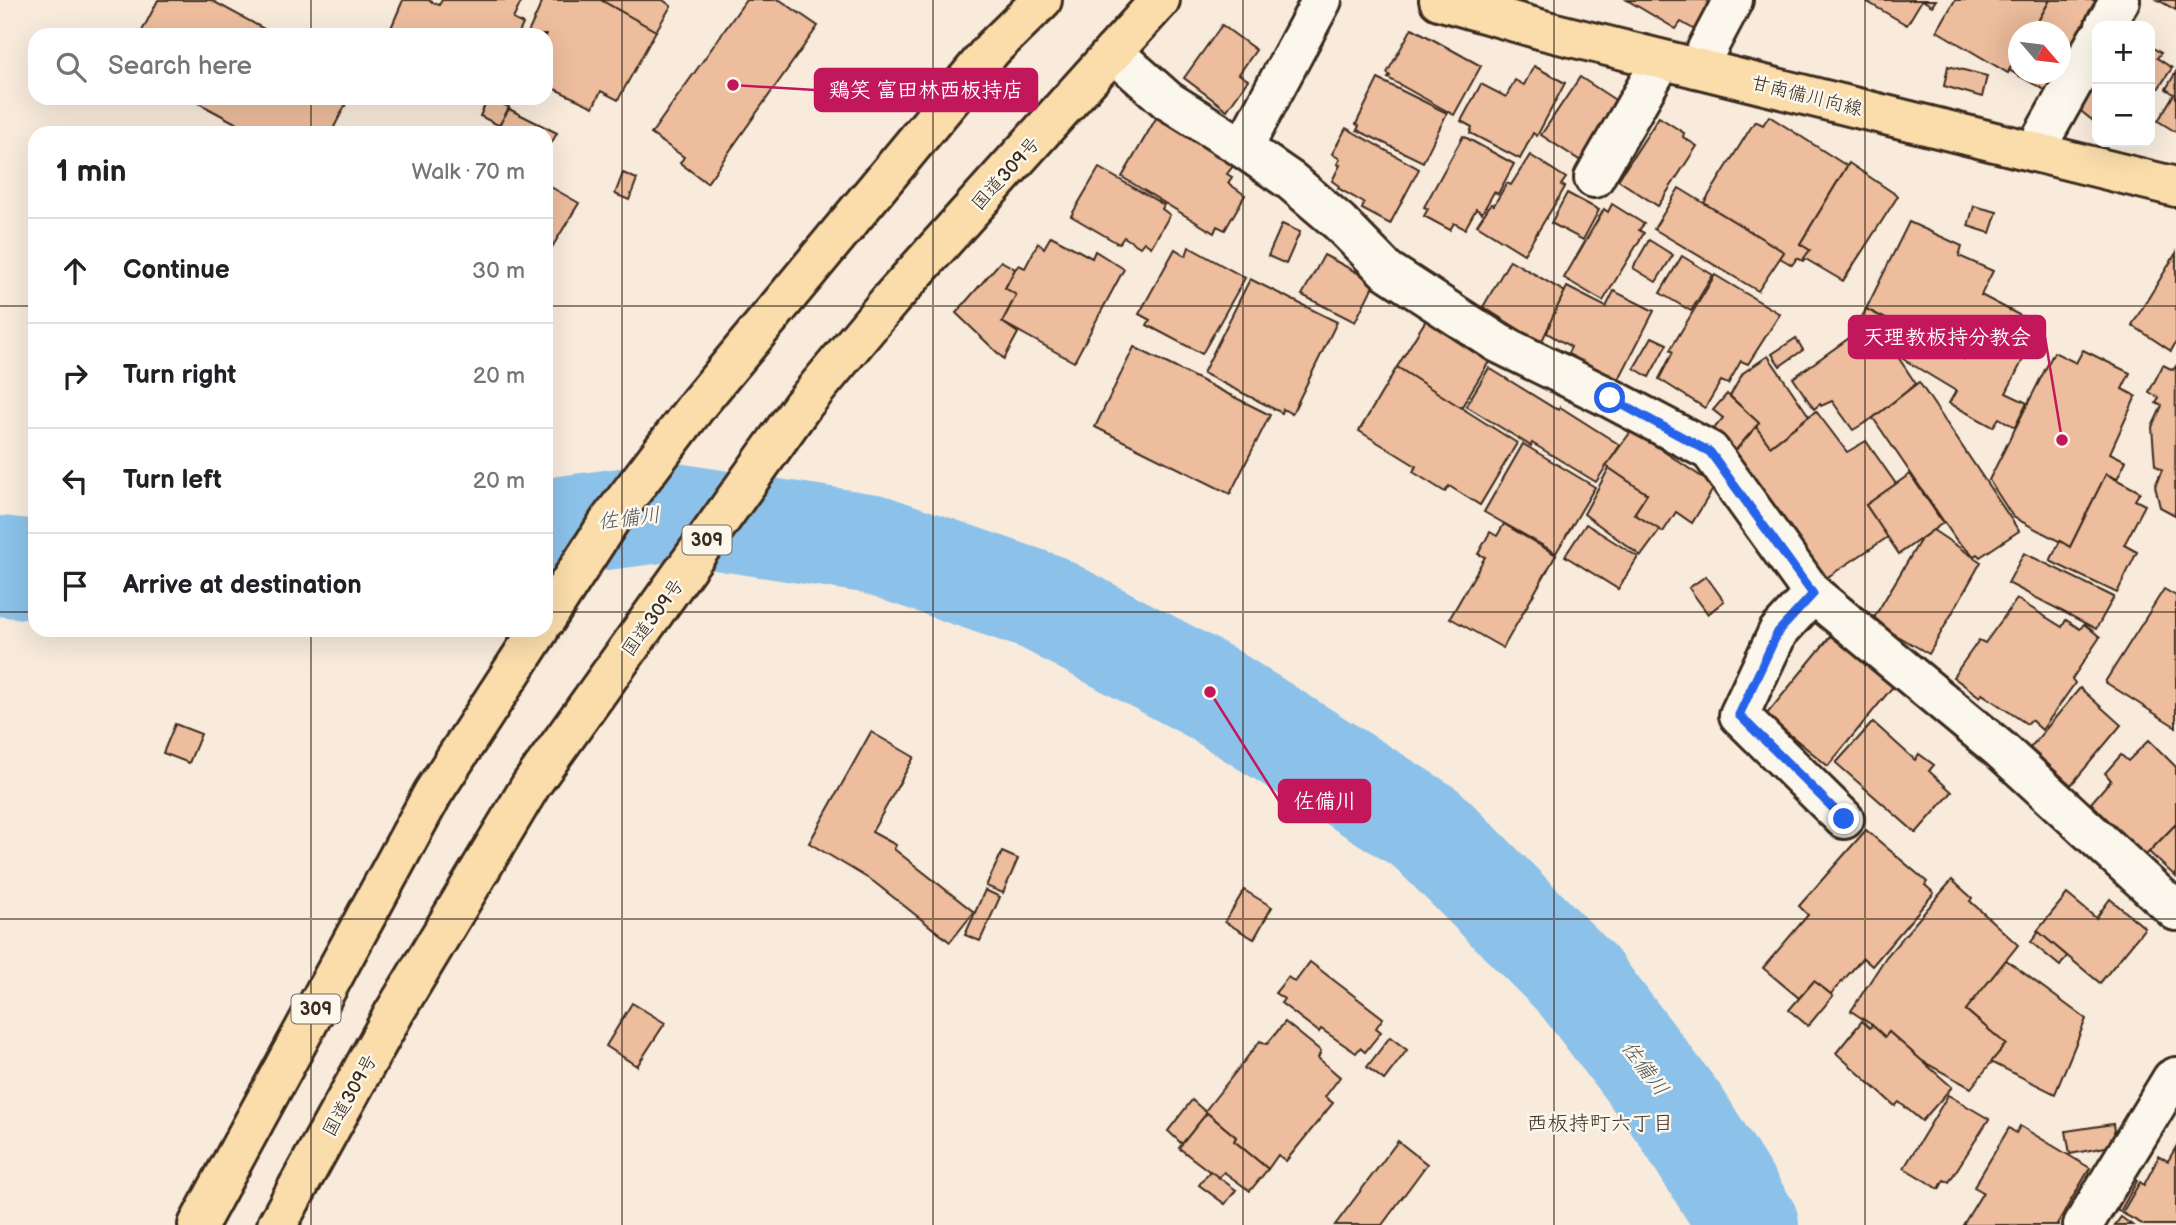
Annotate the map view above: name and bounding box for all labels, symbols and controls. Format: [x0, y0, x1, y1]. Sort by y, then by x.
north arrow [2008, 21, 2071, 84]
map controls [2092, 21, 2155, 147]
button: + [2092, 21, 2155, 84]
search box [28, 28, 553, 105]
icon: search [52, 48, 90, 86]
text: Search here [108, 51, 252, 82]
callout: 鶏笑 富田林西板持店 [815, 69, 1037, 111]
street label: 甘南備川向線 [1749, 72, 1865, 121]
text: 鶏笑 富田林西板持店 [829, 78, 1023, 103]
button: − [2092, 84, 2155, 147]
street label: 国道309号 [967, 133, 1045, 215]
text: 1 min [56, 154, 126, 190]
text: Walk · 70 m [411, 158, 525, 186]
icon: ahead [56, 252, 94, 290]
text: Continue [123, 255, 230, 286]
text: 30 m [472, 257, 525, 285]
callout: 天理教板持分教会 [1849, 316, 2045, 358]
text: 天理教板持分教会 [1863, 325, 2031, 350]
icon: right [56, 357, 94, 395]
text: Turn right [123, 360, 236, 391]
text: 20 m [473, 362, 525, 390]
route start [1594, 382, 1625, 413]
icon: left [56, 462, 94, 500]
text: Turn left [123, 465, 222, 496]
text: 20 m [473, 467, 525, 495]
water label: 佐備川 [596, 502, 662, 535]
road number: 309 [682, 526, 732, 554]
icon: arrive [56, 567, 94, 605]
text: Arrive at destination [123, 570, 362, 601]
street label: 国道309号 [617, 574, 689, 661]
callout: 佐備川 [1279, 780, 1370, 822]
text: 佐備川 [1294, 789, 1357, 814]
route end [1828, 803, 1859, 834]
road number: 309 [292, 994, 340, 1024]
water label: 佐備川 [1616, 1036, 1674, 1101]
street label: 国道309号 [318, 1050, 382, 1141]
district label: 西板持町六丁目 [1527, 1111, 1674, 1136]

